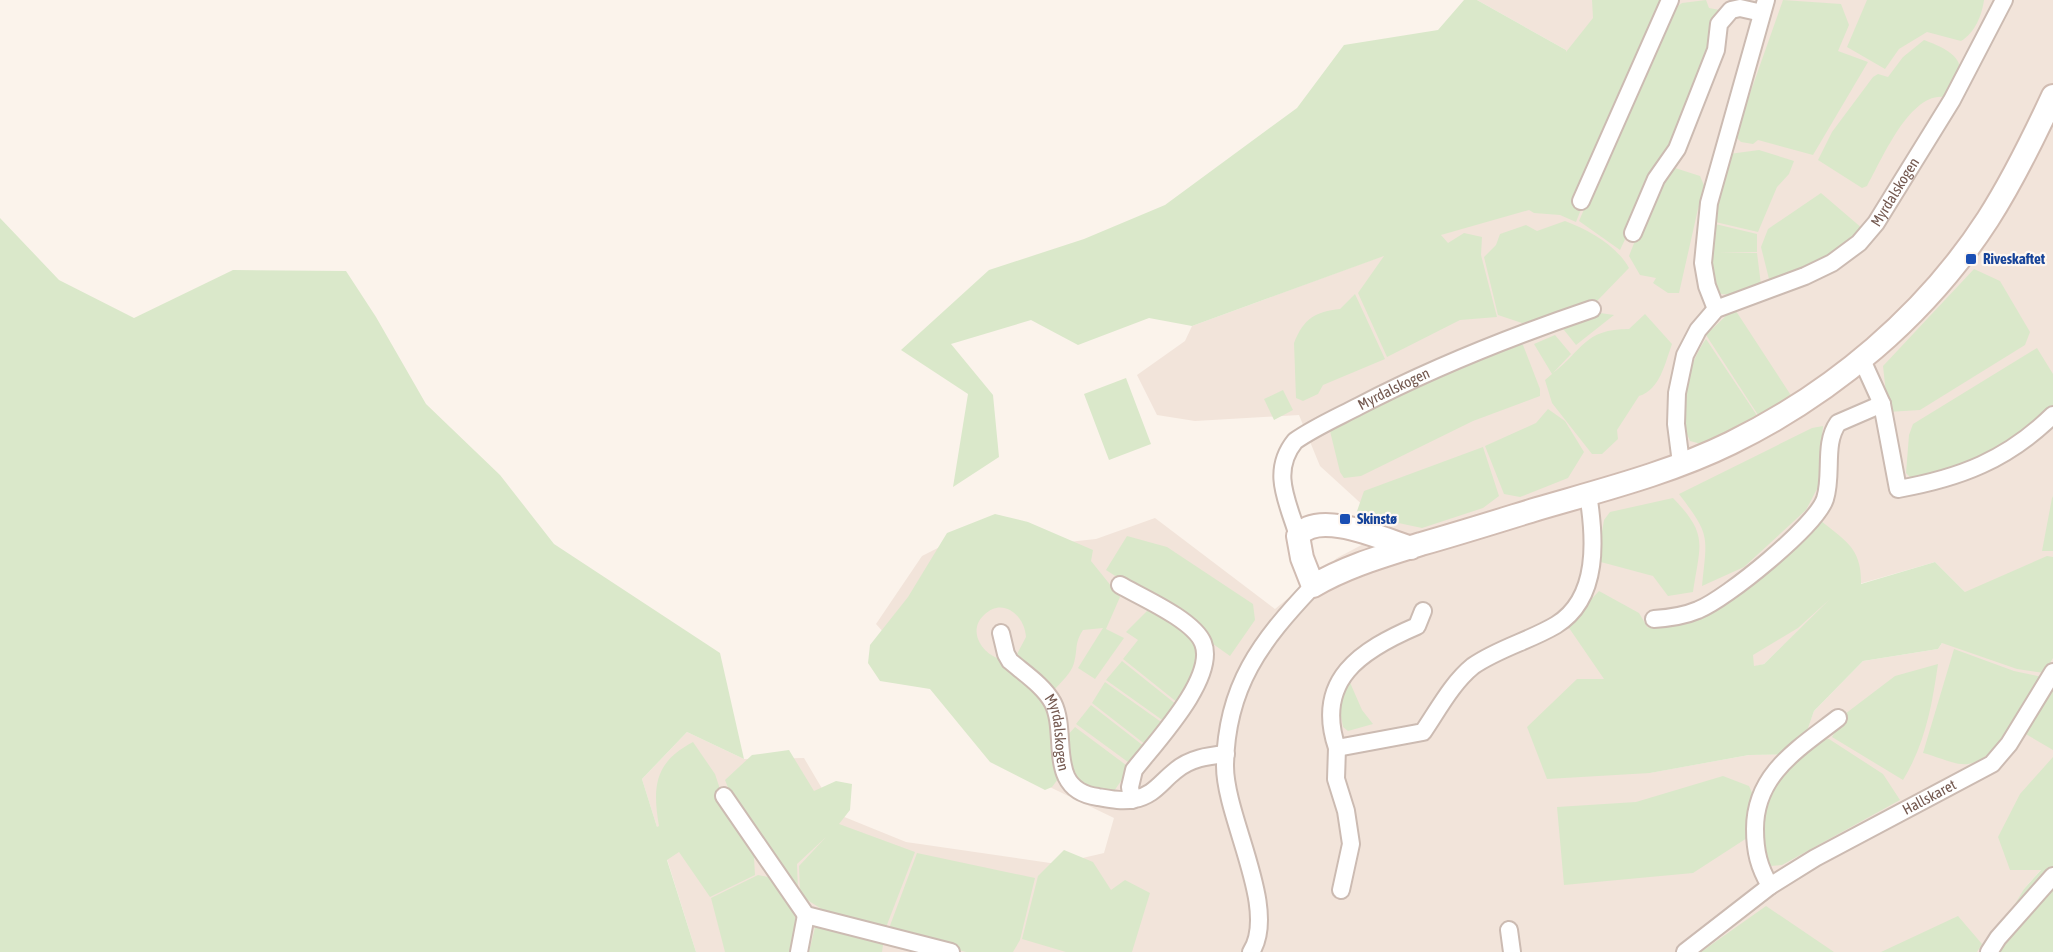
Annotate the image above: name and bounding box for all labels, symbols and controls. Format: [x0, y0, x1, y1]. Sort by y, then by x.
street label: Myrdalskogen [1867, 154, 1922, 229]
place label: Riveskaftet [1983, 250, 2046, 267]
marker: Riveskaftet [1964, 252, 1978, 266]
street label: Myrdalskogen [1355, 364, 1432, 413]
place label: Skinstø [1357, 510, 1397, 527]
marker: Skinstø [1338, 512, 1352, 526]
street label: Myrdalskogen [1042, 691, 1073, 773]
street label: Hallskaret [1899, 776, 1959, 818]

